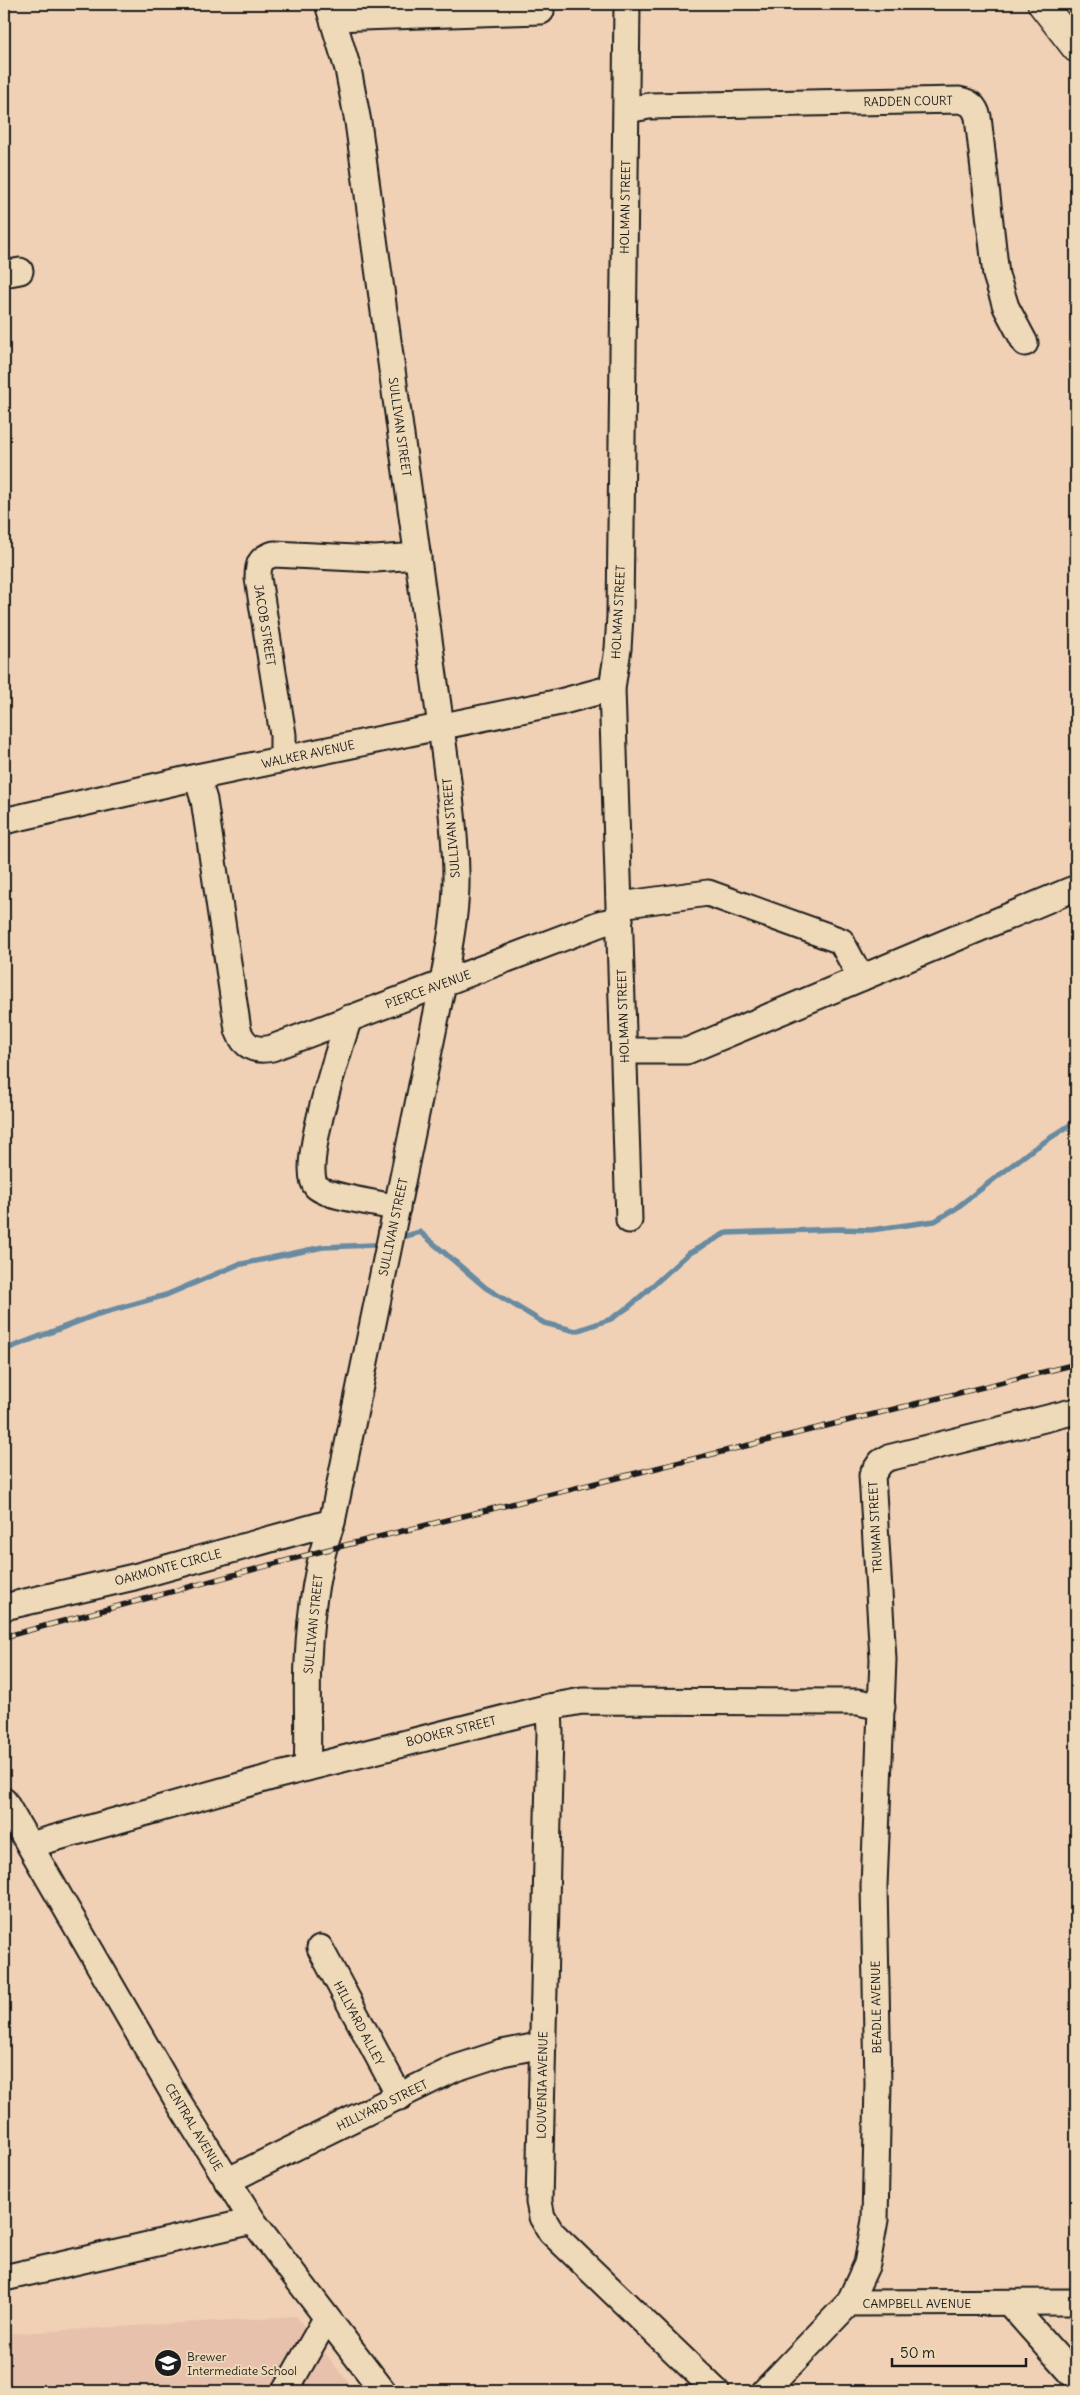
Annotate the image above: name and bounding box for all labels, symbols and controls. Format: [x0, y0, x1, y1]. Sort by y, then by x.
street label: RADDEN COURT [863, 93, 953, 109]
street label: HOLMAN STREET [617, 160, 633, 254]
street label: SULLIVAN STREET [386, 376, 414, 478]
street label: HOLMAN STREET [608, 565, 628, 659]
street label: JACOB STREET [251, 583, 279, 667]
street label: WALKER AVENUE [260, 737, 356, 771]
street label: SULLIVAN STREET [439, 777, 463, 879]
street label: PIERCE AVENUE [383, 967, 473, 1011]
street label: HOLMAN STREET [614, 969, 632, 1063]
street label: SULLIVAN STREET [375, 1176, 411, 1278]
street label: TRUMAN STREET [865, 1481, 885, 1573]
street label: OAKMONTE CIRCLE [113, 1546, 223, 1588]
street label: SULLIVAN STREET [300, 1573, 326, 1675]
street label: BOOKER STREET [404, 1713, 498, 1749]
street label: BEADLE AVENUE [868, 1960, 884, 2054]
street label: HILLYARD ALLEY [330, 1978, 388, 2068]
street label: LOUVENIA AVENUE [534, 2031, 550, 2139]
street label: HILLYARD STREET [334, 2076, 430, 2134]
street label: CENTRAL AVENUE [162, 2080, 226, 2174]
street label: CAMPBELL AVENUE [863, 2296, 971, 2311]
scale bar [892, 2335, 1026, 2367]
text: 50 m [900, 2343, 935, 2362]
school or university icon: Brewer Intermediate School [153, 2348, 183, 2378]
place label: Brewer Intermediate School [187, 2349, 297, 2378]

